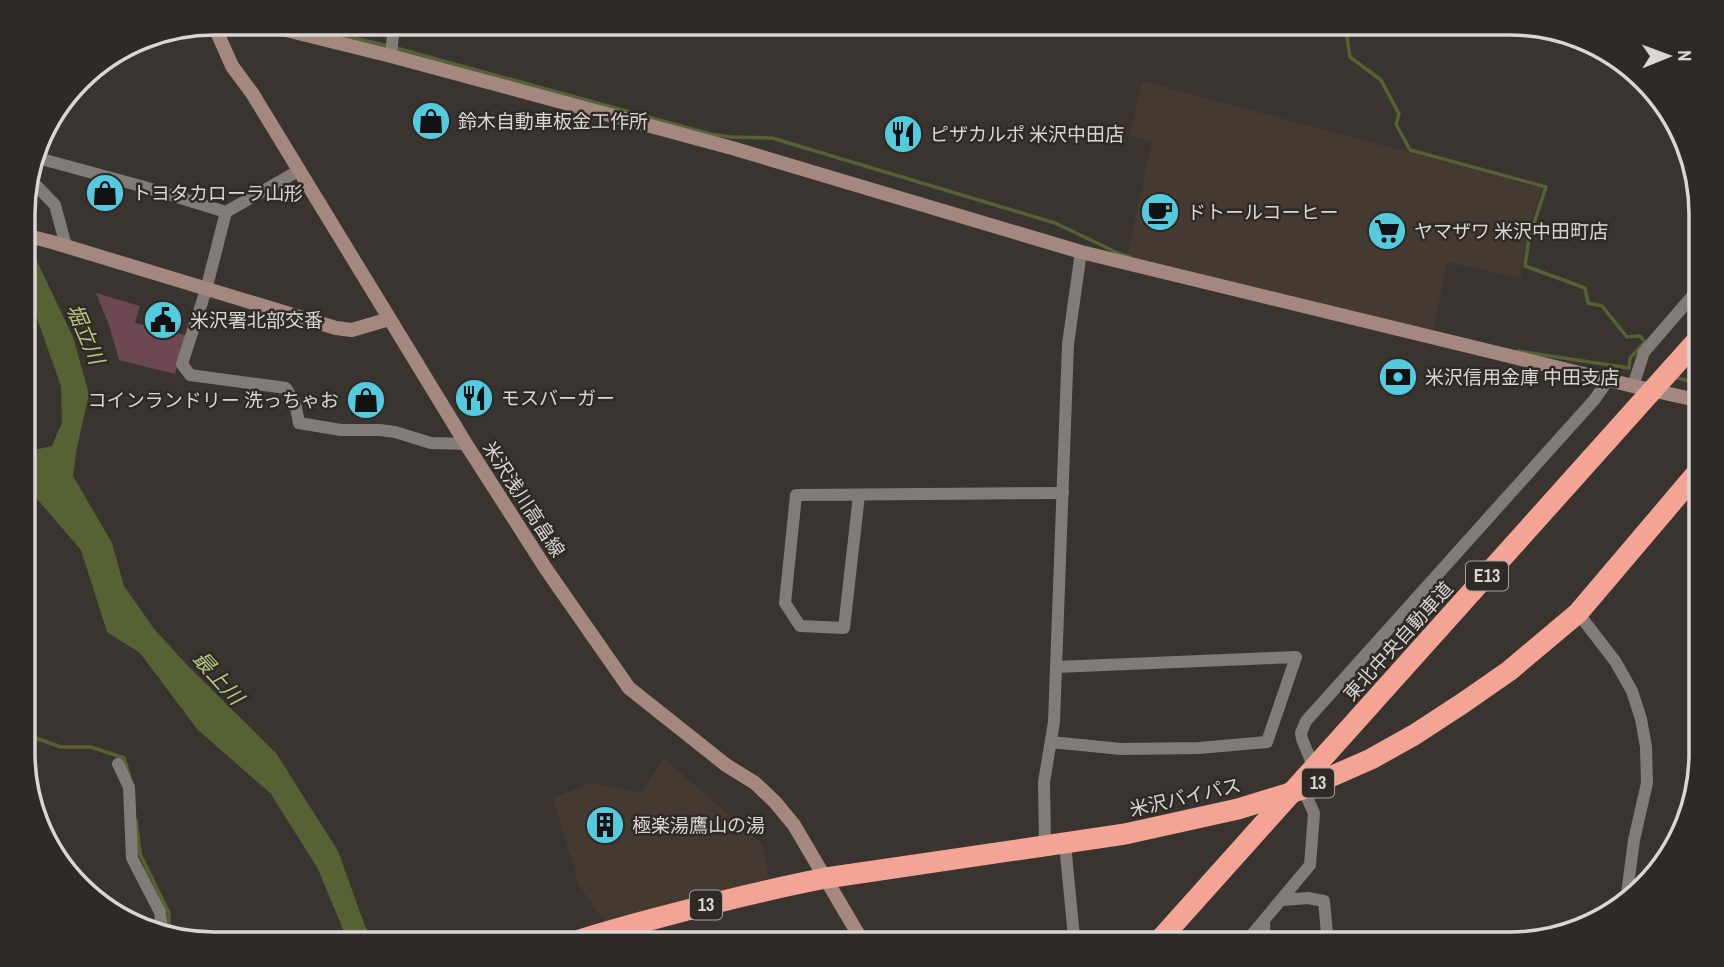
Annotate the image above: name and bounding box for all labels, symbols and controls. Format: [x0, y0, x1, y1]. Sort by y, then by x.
north arrow [1633, 21, 1703, 91]
text: N [1672, 50, 1698, 62]
shop icon: 鈴木自動車板金工作所 [410, 100, 452, 142]
place label: 鈴木自動車板金工作所 [458, 108, 648, 134]
restaurant icon: ピザカルポ 米沢中田店 [882, 113, 924, 155]
place label: ピザカルポ 米沢中田店 [930, 121, 1124, 147]
shop icon: トヨタカローラ山形 [84, 172, 126, 214]
place label: トヨタカローラ山形 [132, 180, 303, 206]
cafe icon: ドトールコーヒー [1139, 191, 1181, 233]
place label: ドトールコーヒー [1187, 199, 1339, 225]
supermarket icon: ヤマザワ 米沢中田町店 [1366, 210, 1408, 252]
place label: ヤマザワ 米沢中田町店 [1414, 218, 1608, 244]
water label: 堀立川 [60, 299, 112, 370]
public building icon: 米沢署北部交番 [142, 299, 184, 341]
place label: 米沢署北部交番 [190, 307, 323, 333]
bank icon: 米沢信用金庫 中田支店 [1377, 356, 1419, 398]
place label: 米沢信用金庫 中田支店 [1425, 364, 1619, 390]
restaurant icon: モスバーガー [453, 377, 495, 419]
shop icon: コインランドリー 洗っちゃお [345, 379, 387, 421]
place label: モスバーガー [501, 385, 615, 411]
place label: コインランドリー 洗っちゃお [88, 387, 339, 413]
street label: 米沢浅川高畠線 [477, 436, 571, 562]
road number: E13 [1466, 562, 1508, 590]
street label: 東北中央自動車道 [1337, 576, 1459, 706]
water label: 最上川 [187, 645, 252, 712]
road number: 13 [1302, 768, 1334, 798]
street label: 米沢バイパス [1127, 772, 1243, 822]
building icon: 極楽湯鷹山の湯 [584, 804, 626, 846]
place label: 極楽湯鷹山の湯 [632, 812, 765, 838]
road number: 13 [690, 890, 722, 920]

